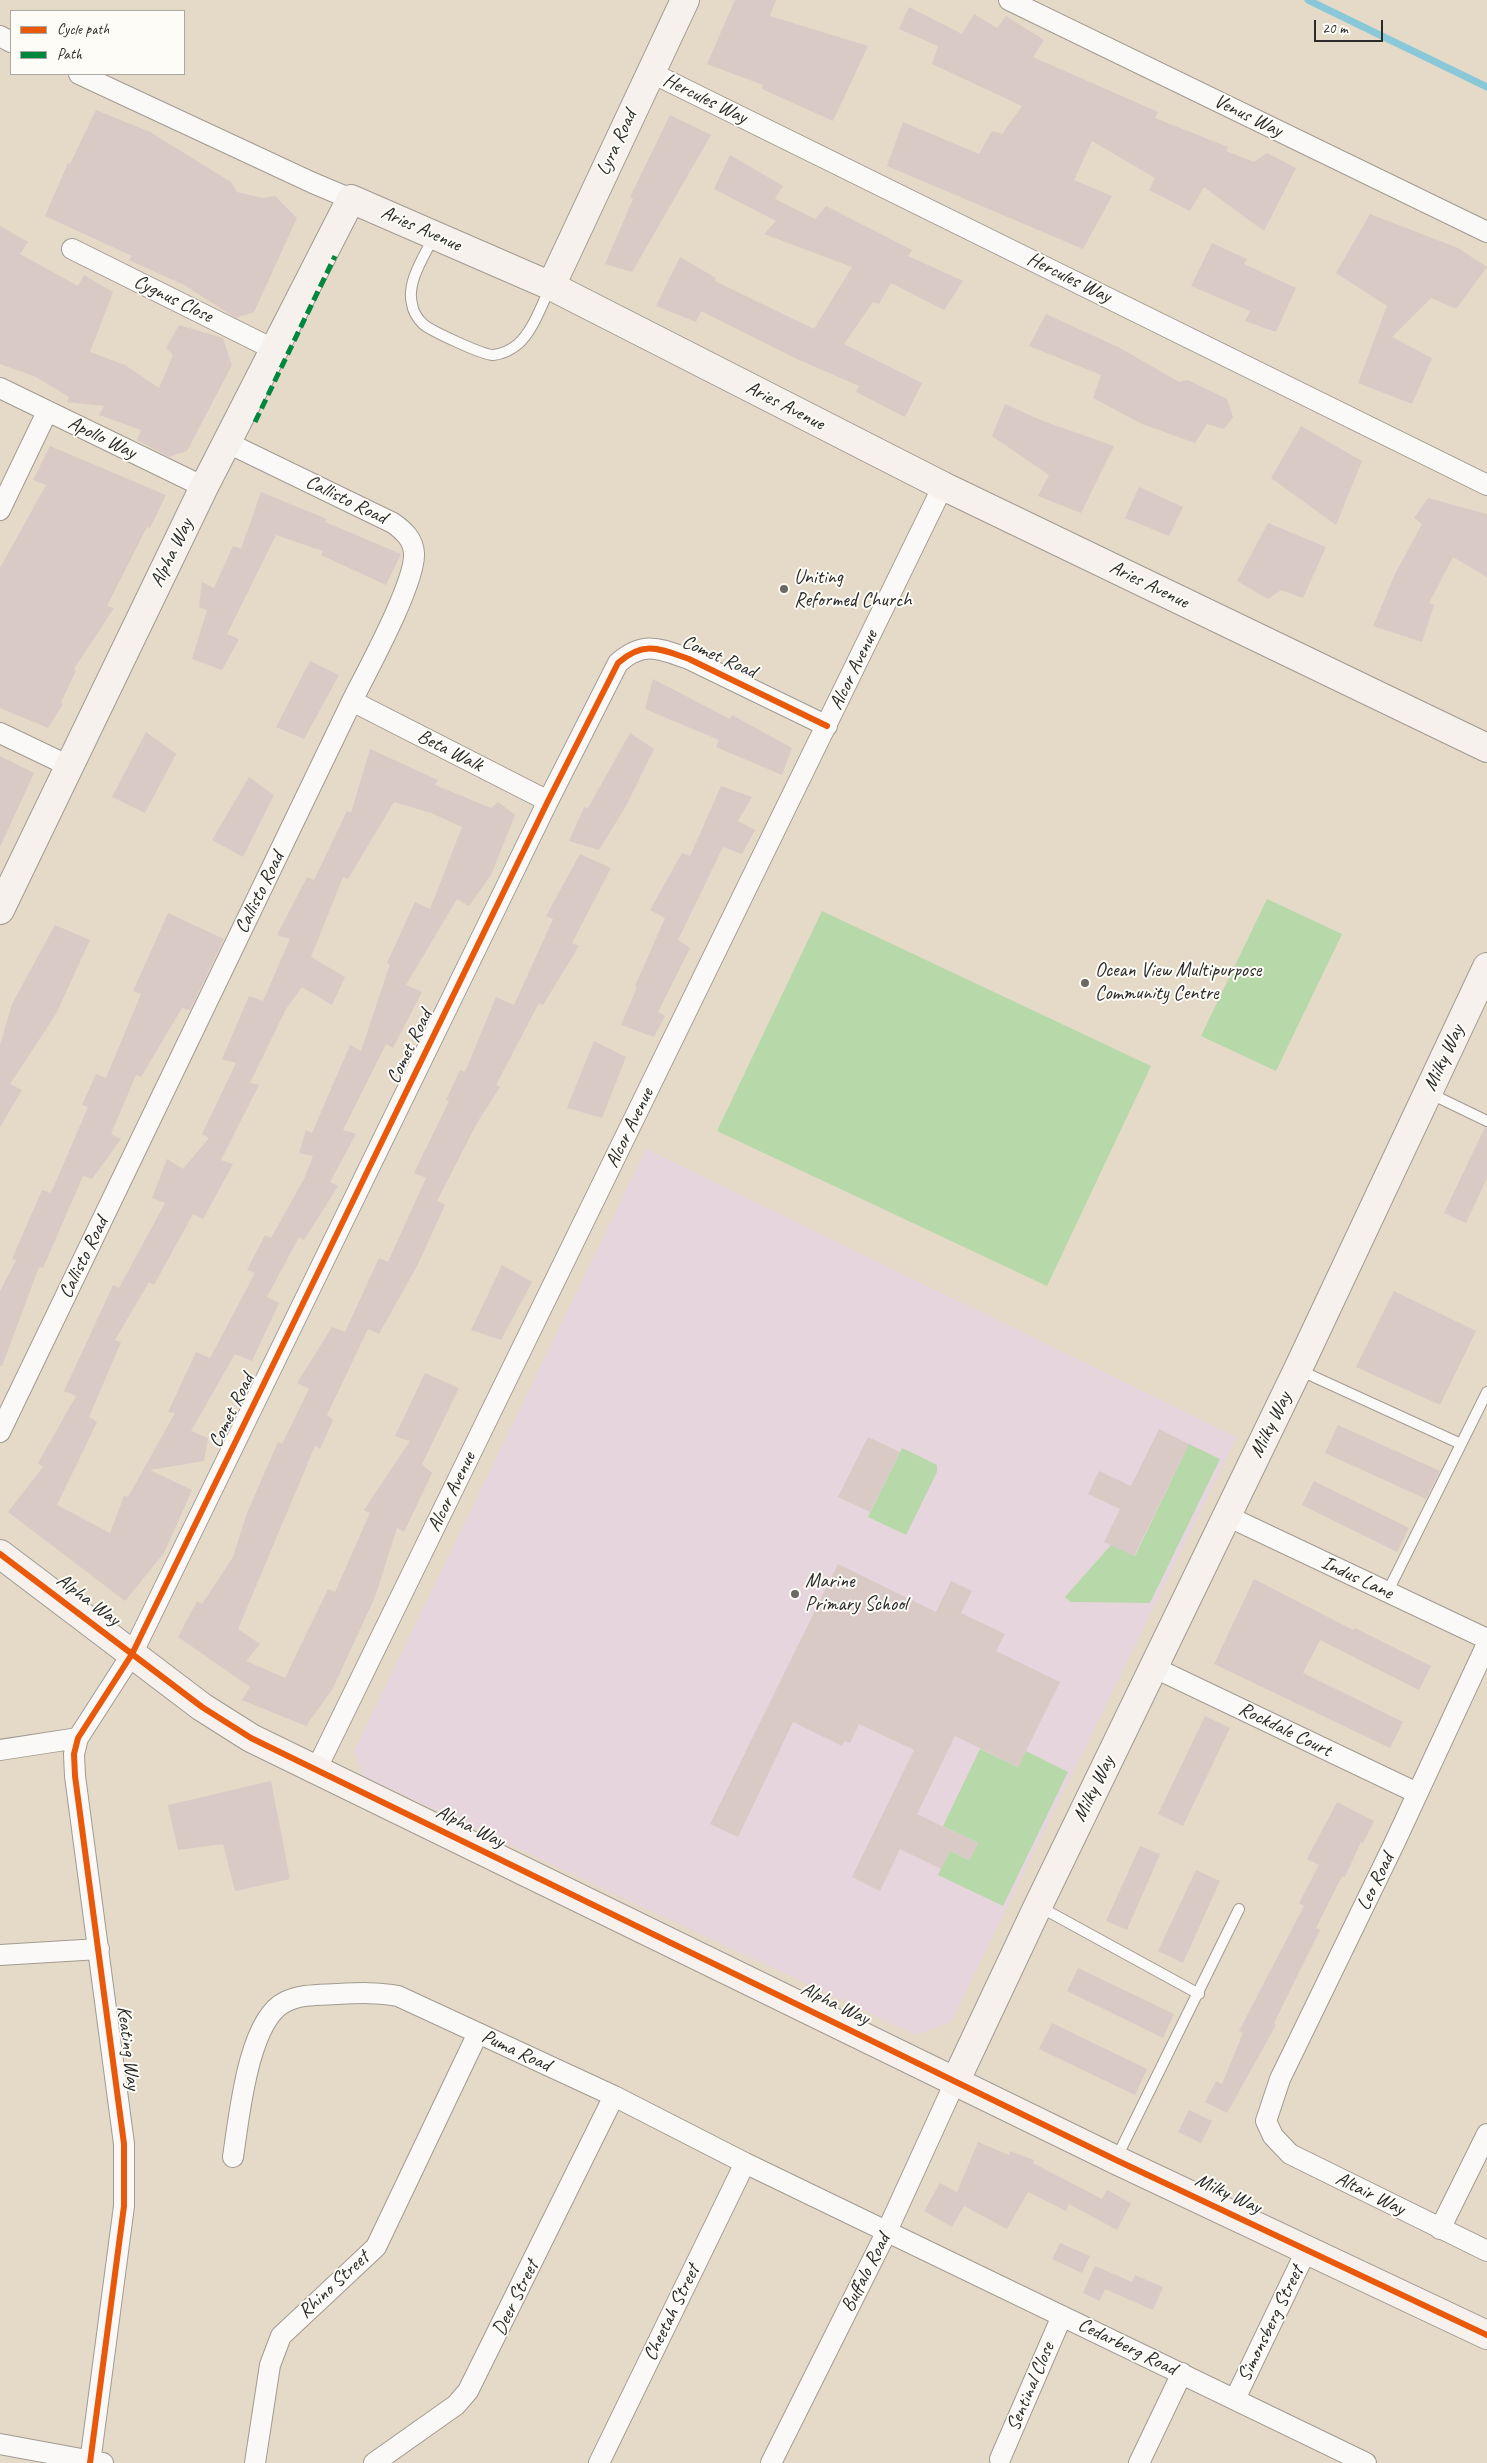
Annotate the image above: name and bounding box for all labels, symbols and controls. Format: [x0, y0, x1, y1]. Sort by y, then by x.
legend [10, 10, 185, 75]
scale bar [1317, 10, 1386, 42]
text: 20 m [1322, 19, 1348, 38]
text: Cycle path [57, 20, 109, 39]
text: Path [57, 45, 82, 64]
street label: Hercules Way [659, 68, 751, 130]
street label: Venus Way [1210, 89, 1286, 143]
street label: Lyra Road [592, 107, 642, 179]
street label: Aries Avenue [377, 201, 465, 257]
street label: Hercules Way [1023, 247, 1115, 309]
street label: Cygnus Close [130, 270, 216, 328]
street label: Aries Avenue [742, 376, 828, 436]
street label: Apollo Way [64, 411, 140, 465]
street label: Callisto Road [301, 470, 391, 530]
street label: Alpha Way [145, 515, 199, 591]
street label: Aries Avenue [1106, 556, 1192, 614]
place label: Uniting Reformed Church [794, 566, 912, 613]
marker: Uniting Reformed Church [778, 583, 790, 595]
street label: Alcor Avenue [824, 626, 884, 714]
street label: Comet Road [678, 630, 760, 684]
street label: Beta Walk [413, 724, 487, 778]
street label: Callisto Road [230, 848, 290, 938]
place label: Ocean View Multipurpose Community Centre [1095, 959, 1261, 1006]
marker: Ocean View Multipurpose Community Centre [1079, 977, 1091, 989]
street label: Comet Road [382, 1006, 438, 1088]
street label: Milky Way [1418, 1021, 1470, 1095]
street label: Alcor Avenue [600, 1084, 660, 1172]
street label: Callisto Road [54, 1213, 114, 1303]
street label: Comet Road [204, 1370, 260, 1452]
street label: Milky Way [1245, 1388, 1297, 1462]
street label: Alcor Avenue [422, 1448, 482, 1536]
street label: Indus Lane [1317, 1551, 1397, 1605]
street label: Alpha Way [52, 1568, 124, 1632]
place label: Marine Primary School [805, 1570, 907, 1617]
marker: Marine Primary School [789, 1588, 801, 1600]
street label: Rockdale Court [1235, 1697, 1335, 1763]
street label: Milky Way [1068, 1752, 1120, 1826]
street label: Alpha Way [432, 1800, 508, 1854]
street label: Leo Road [1352, 1850, 1400, 1914]
street label: Alpha Way [797, 1977, 873, 2031]
street label: Keating Way [111, 2005, 145, 2091]
street label: Puma Road [478, 2025, 554, 2077]
street label: Altair Way [1331, 2167, 1409, 2221]
street label: Milky Way [1191, 2168, 1265, 2220]
street label: Buffalo Road [836, 2230, 896, 2316]
street label: Rhino Street [294, 2246, 374, 2324]
street label: Deer Street [488, 2257, 544, 2339]
street label: Cheetah Street [638, 2261, 706, 2365]
street label: Simonsberg Street [1233, 2262, 1309, 2386]
street label: Cedarberg Road [1074, 2313, 1180, 2381]
street label: Sentinal Close [1002, 2339, 1060, 2435]

